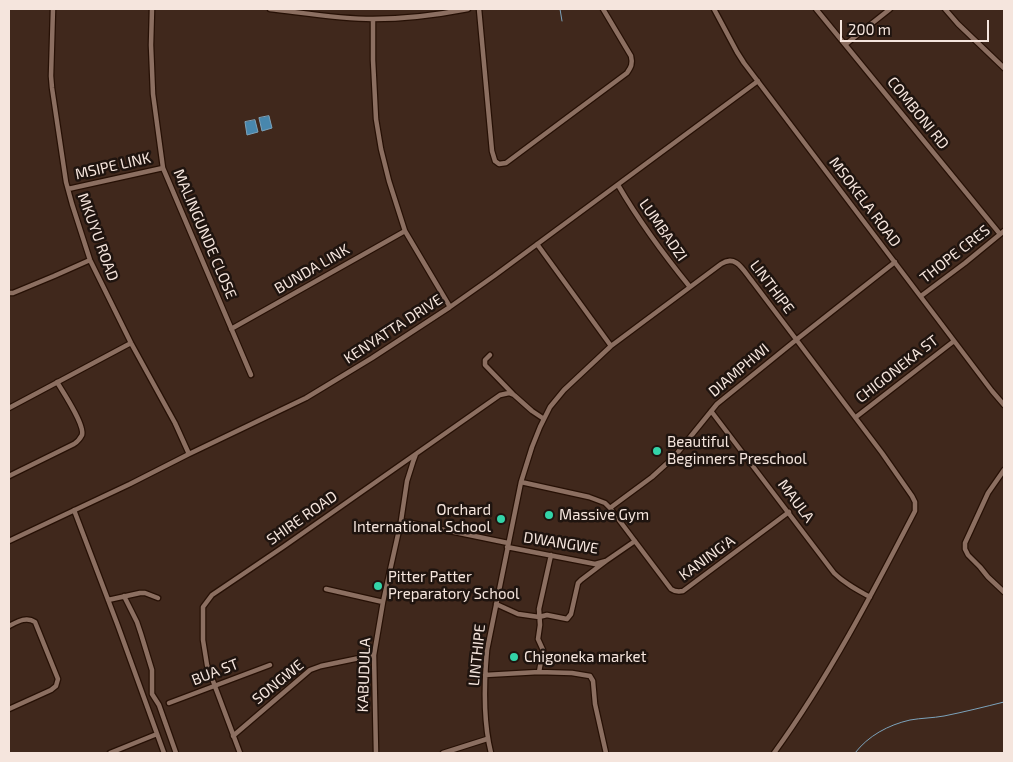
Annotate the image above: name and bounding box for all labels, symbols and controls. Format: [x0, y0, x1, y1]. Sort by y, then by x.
scale bar [843, 10, 992, 42]
text: 200 m [848, 20, 891, 38]
street label: COMBONI RD [883, 73, 953, 153]
street label: MSIPE LINK [73, 149, 153, 183]
street label: MSOKELA ROAD [825, 154, 905, 250]
street label: MALINGUNDE CLOSE [170, 166, 240, 302]
street label: MKUYU ROAD [74, 191, 122, 283]
street label: LUMBADZI [635, 196, 691, 264]
street label: THOPE CRES [916, 221, 994, 287]
street label: BUNDA LINK [271, 240, 353, 298]
street label: LINTHIPE [746, 257, 798, 317]
street label: KENYATTA DRIVE [340, 290, 446, 368]
street label: CHIGONEKA ST [852, 331, 942, 407]
street label: DIAMPHWI [705, 340, 773, 400]
place label: Beautiful Beginners Preschool [667, 433, 807, 468]
marker: Beautiful Beginners Preschool [651, 445, 663, 457]
street label: MAULA [774, 476, 818, 526]
street label: SHIRE ROAD [263, 487, 341, 549]
place label: Orchard International School [353, 501, 491, 536]
place label: Massive Gym [559, 506, 649, 524]
marker: Massive Gym [543, 509, 555, 521]
marker: Orchard International School [495, 513, 507, 525]
street label: DWANGWE [522, 528, 600, 558]
street label: KANING'A [676, 532, 738, 584]
place label: Pitter Patter Preparatory School [388, 568, 519, 603]
marker: Pitter Patter Preparatory School [372, 580, 384, 592]
street label: LINTHIPE [465, 623, 489, 687]
street label: KABUDULA [354, 637, 374, 713]
place label: Chigoneka market [524, 648, 646, 666]
marker: Chigoneka market [508, 651, 520, 663]
street label: BUA ST [189, 655, 241, 689]
street label: SONGWE [249, 656, 307, 708]

